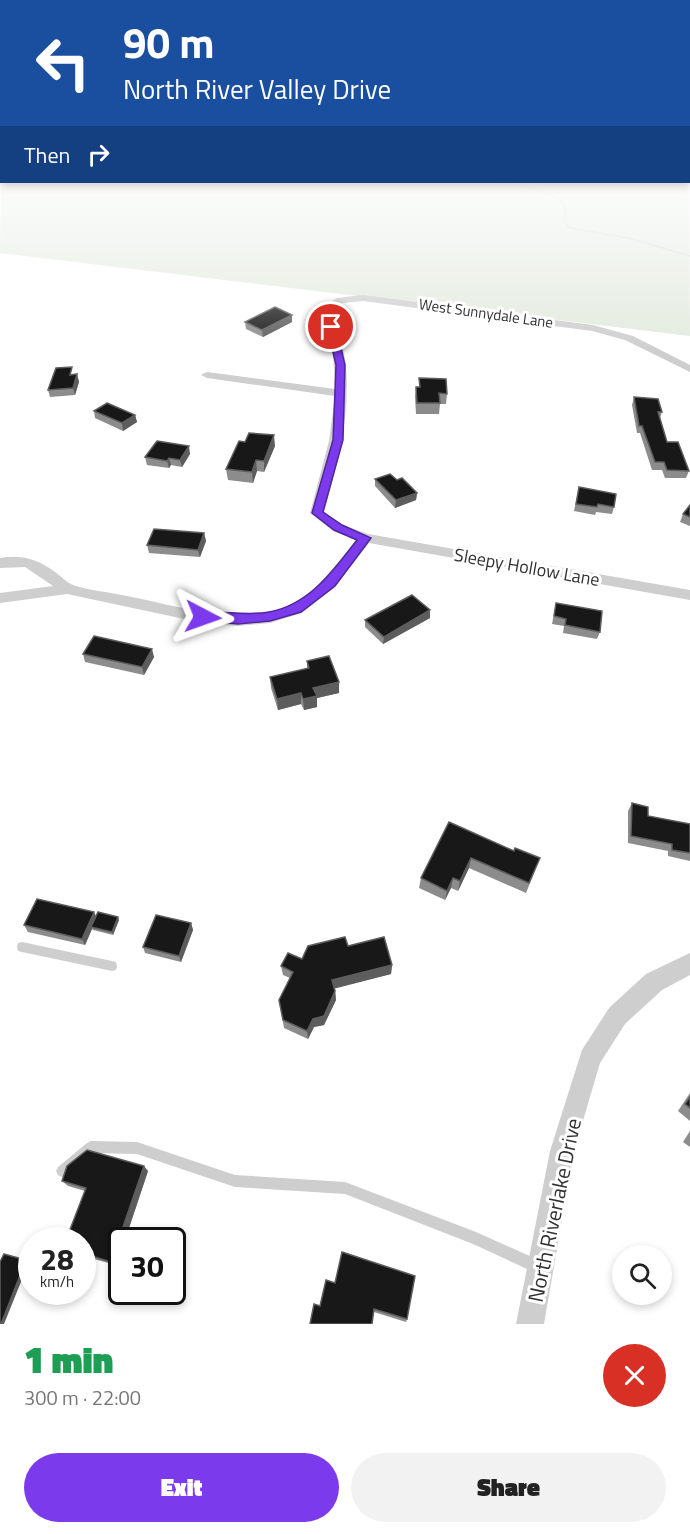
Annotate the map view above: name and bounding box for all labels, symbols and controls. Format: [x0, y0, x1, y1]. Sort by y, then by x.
text: 90 m [123, 10, 215, 74]
icon: left [24, 24, 102, 102]
text: North River Valley Drive [123, 68, 391, 109]
text: Then [24, 138, 70, 172]
icon: right [82, 138, 115, 171]
street label: West Sunnydale Lane [417, 292, 555, 334]
pin [305, 301, 356, 352]
icon: arrive [314, 310, 347, 343]
street label: Sleepy Hollow Lane [452, 541, 602, 593]
position arrow [171, 585, 235, 649]
street label: North Riverlake Drive [519, 1115, 589, 1305]
speed limit sign: 30 [108, 1227, 186, 1305]
text: 28 [40, 1236, 74, 1282]
map controls [612, 1245, 672, 1305]
button: search [612, 1245, 672, 1305]
text: km/h [40, 1270, 74, 1293]
text: 1 min [24, 1332, 113, 1387]
button: close [603, 1344, 666, 1407]
text: 300 m · 22:00 [24, 1382, 141, 1413]
button: Exit [24, 1453, 339, 1522]
button: Share [351, 1453, 666, 1522]

